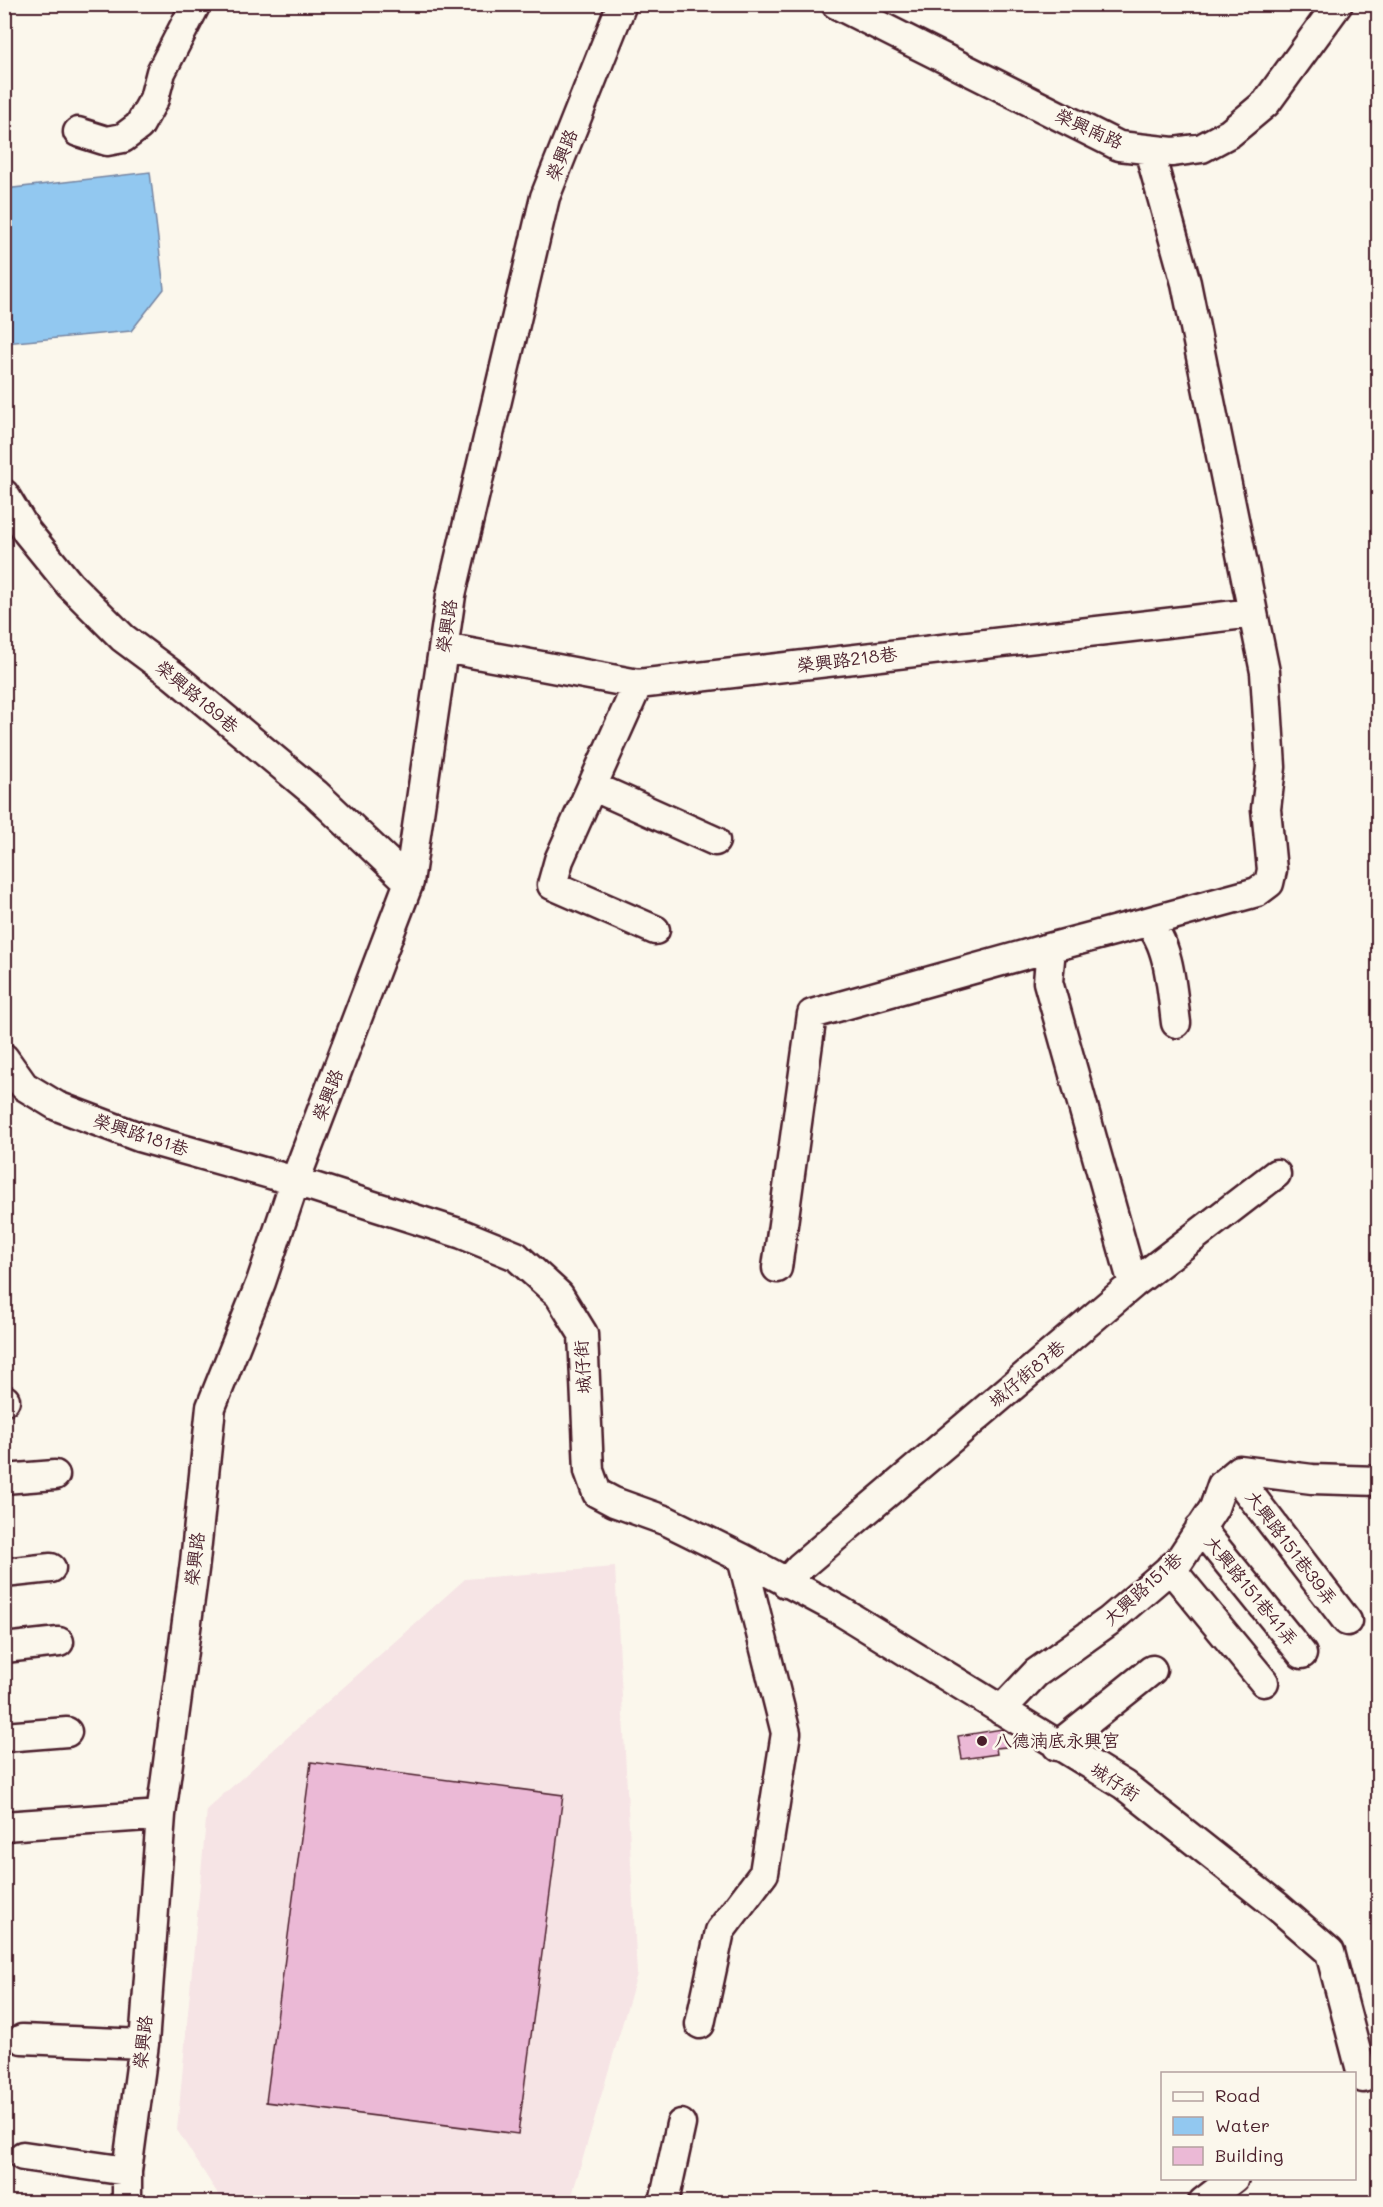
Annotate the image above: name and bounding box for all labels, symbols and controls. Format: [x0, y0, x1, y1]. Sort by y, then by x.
street label: 榮興南路 [1052, 102, 1127, 154]
street label: 榮興路 [540, 125, 582, 184]
street label: 榮興路 [430, 597, 462, 654]
street label: 榮興路218巷 [795, 641, 898, 677]
street label: 榮興路189巷 [151, 654, 244, 738]
street label: 榮興路 [306, 1065, 348, 1124]
street label: 榮興路181巷 [91, 1107, 192, 1161]
street label: 城仔街87巷 [983, 1334, 1070, 1412]
street label: 城仔街 [568, 1339, 596, 1395]
street label: 大興路151巷39弄 [1241, 1485, 1343, 1610]
street label: 大興路151巷41弄 [1200, 1530, 1304, 1650]
street label: 榮興路 [179, 1531, 209, 1587]
street label: 大興路151巷 [1098, 1546, 1187, 1630]
place label: 八德湳底永興宮 [994, 1728, 1120, 1752]
marker: 八德湳底永興宮 [975, 1734, 989, 1748]
street label: 城仔街 [1086, 1756, 1145, 1806]
street label: 榮興路 [127, 2014, 157, 2070]
legend [1161, 2072, 1356, 2180]
text: Road [1215, 2083, 1260, 2107]
text: Water [1215, 2113, 1270, 2137]
text: Building [1215, 2143, 1283, 2167]

